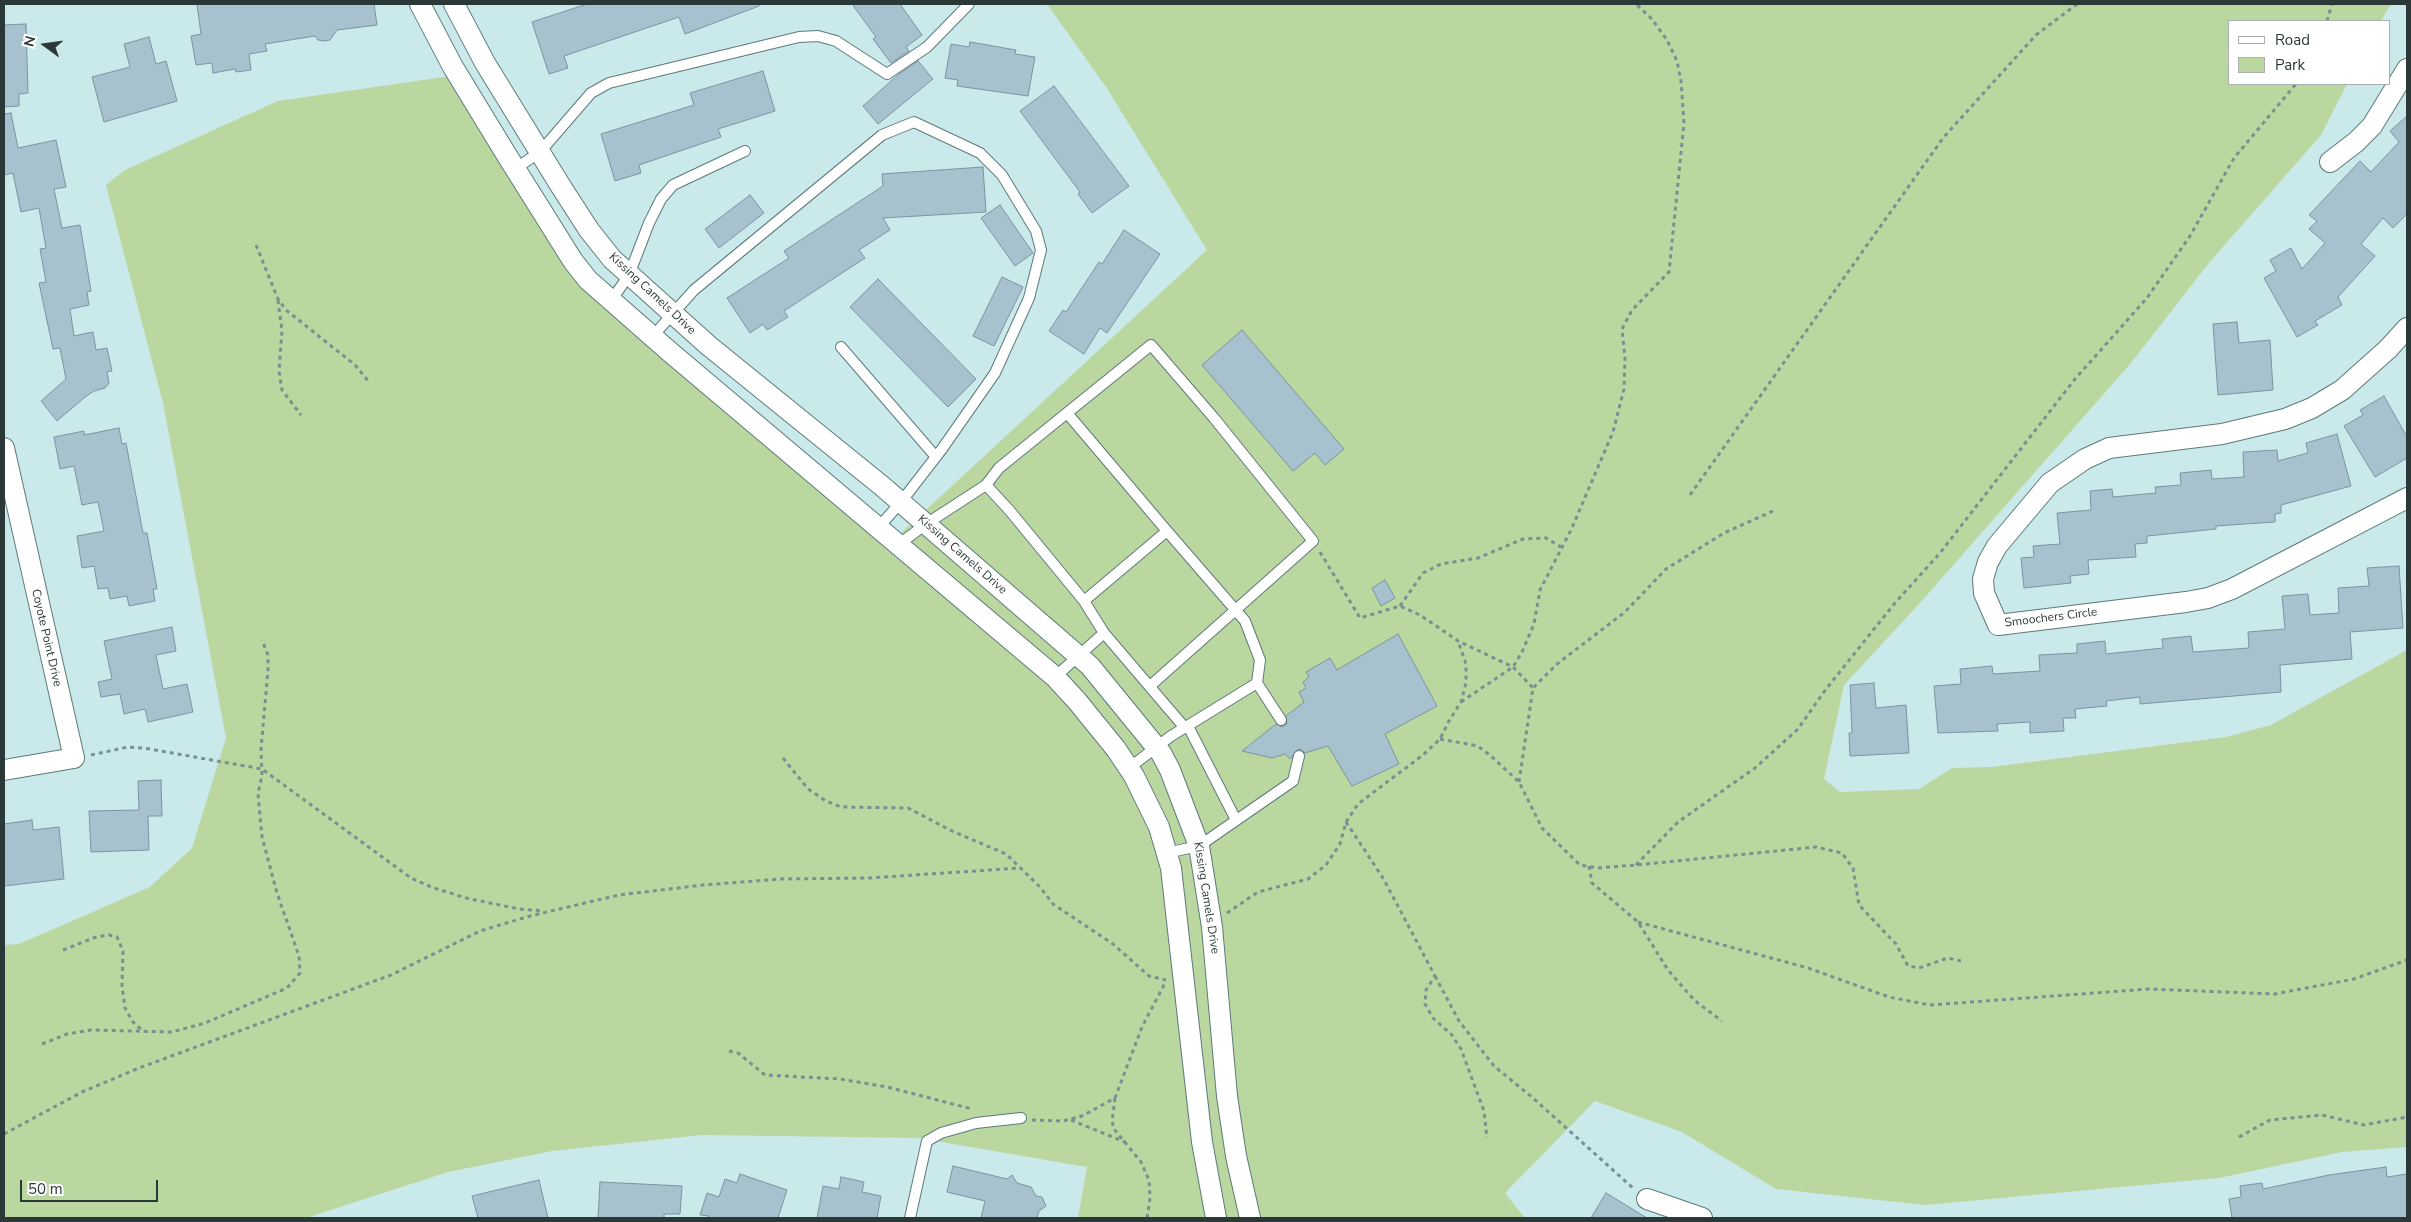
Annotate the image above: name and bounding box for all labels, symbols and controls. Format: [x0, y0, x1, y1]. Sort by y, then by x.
north arrow [20, 20, 70, 70]
legend [2228, 20, 2391, 85]
text: Road [2275, 30, 2310, 50]
text: N [19, 34, 40, 49]
text: Park [2275, 55, 2305, 75]
street label: Kissing Camels Drive [606, 250, 698, 338]
street label: Kissing Camels Drive [915, 512, 1009, 598]
street label: Coyote Point Drive [28, 588, 64, 688]
street label: Smoochers Circle [2004, 605, 2098, 631]
street label: Kissing Camels Drive [1190, 841, 1222, 955]
scale bar [22, 1170, 160, 1202]
text: 50 m [28, 1179, 63, 1199]

